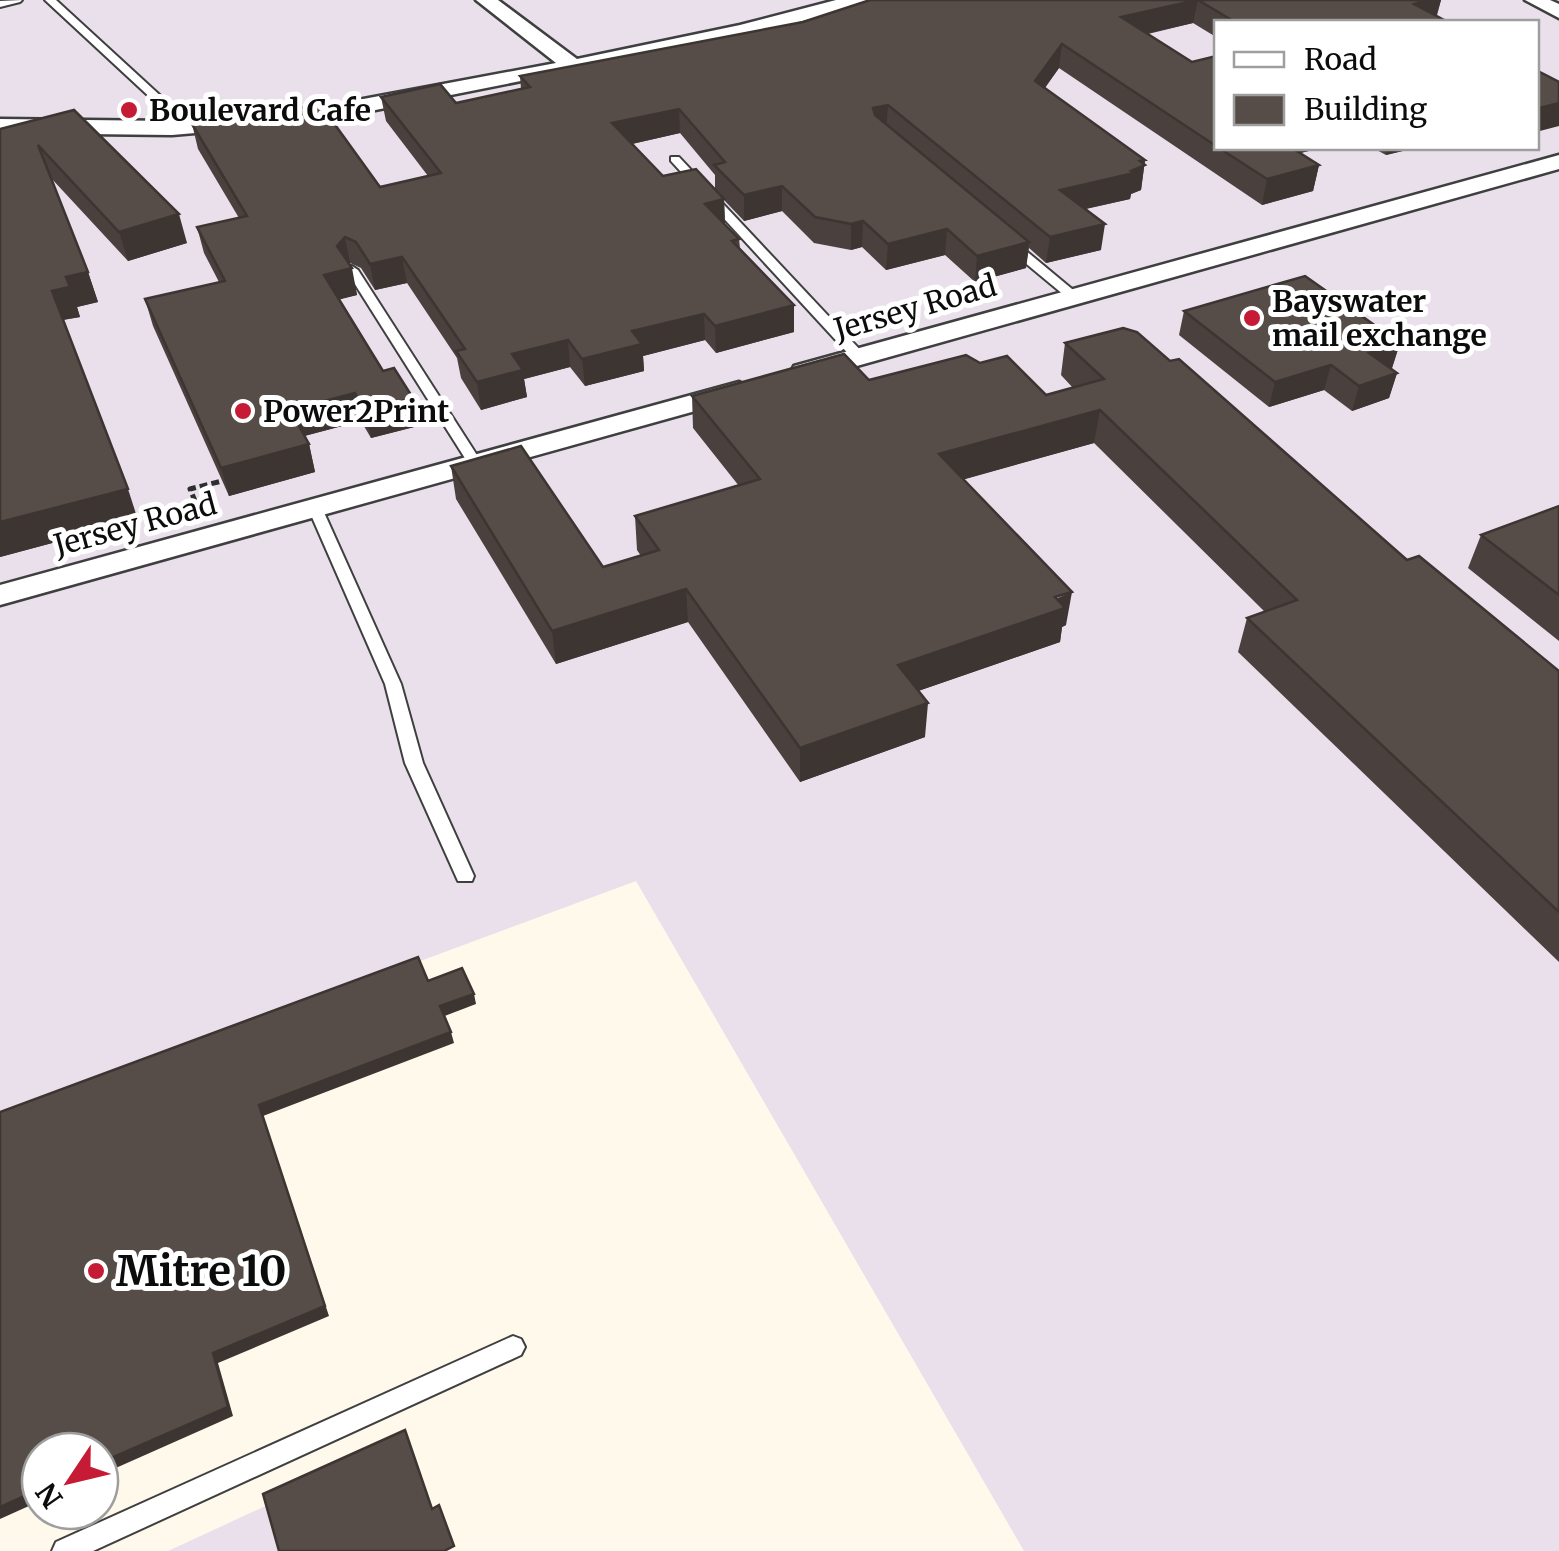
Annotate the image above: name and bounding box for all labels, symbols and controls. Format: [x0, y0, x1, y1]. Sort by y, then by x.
legend [1214, 20, 1539, 150]
text: Road [1304, 40, 1377, 78]
text: Building [1304, 90, 1427, 128]
place label: Boulevard Cafe [149, 91, 371, 129]
marker: Boulevard Cafe [118, 99, 140, 121]
street label: Jersey Road [829, 266, 1000, 349]
place label: Bayswater mail exchange [1272, 282, 1487, 354]
marker: Bayswater mail exchange [1241, 307, 1263, 329]
place label: Power2Print [263, 392, 449, 430]
marker: Power2Print [232, 400, 254, 422]
street label: Jersey Road [48, 484, 221, 564]
place label: Mitre 10 [116, 1245, 286, 1297]
marker: Mitre 10 [85, 1260, 107, 1282]
north arrow [20, 1431, 120, 1531]
text: N [28, 1476, 71, 1515]

